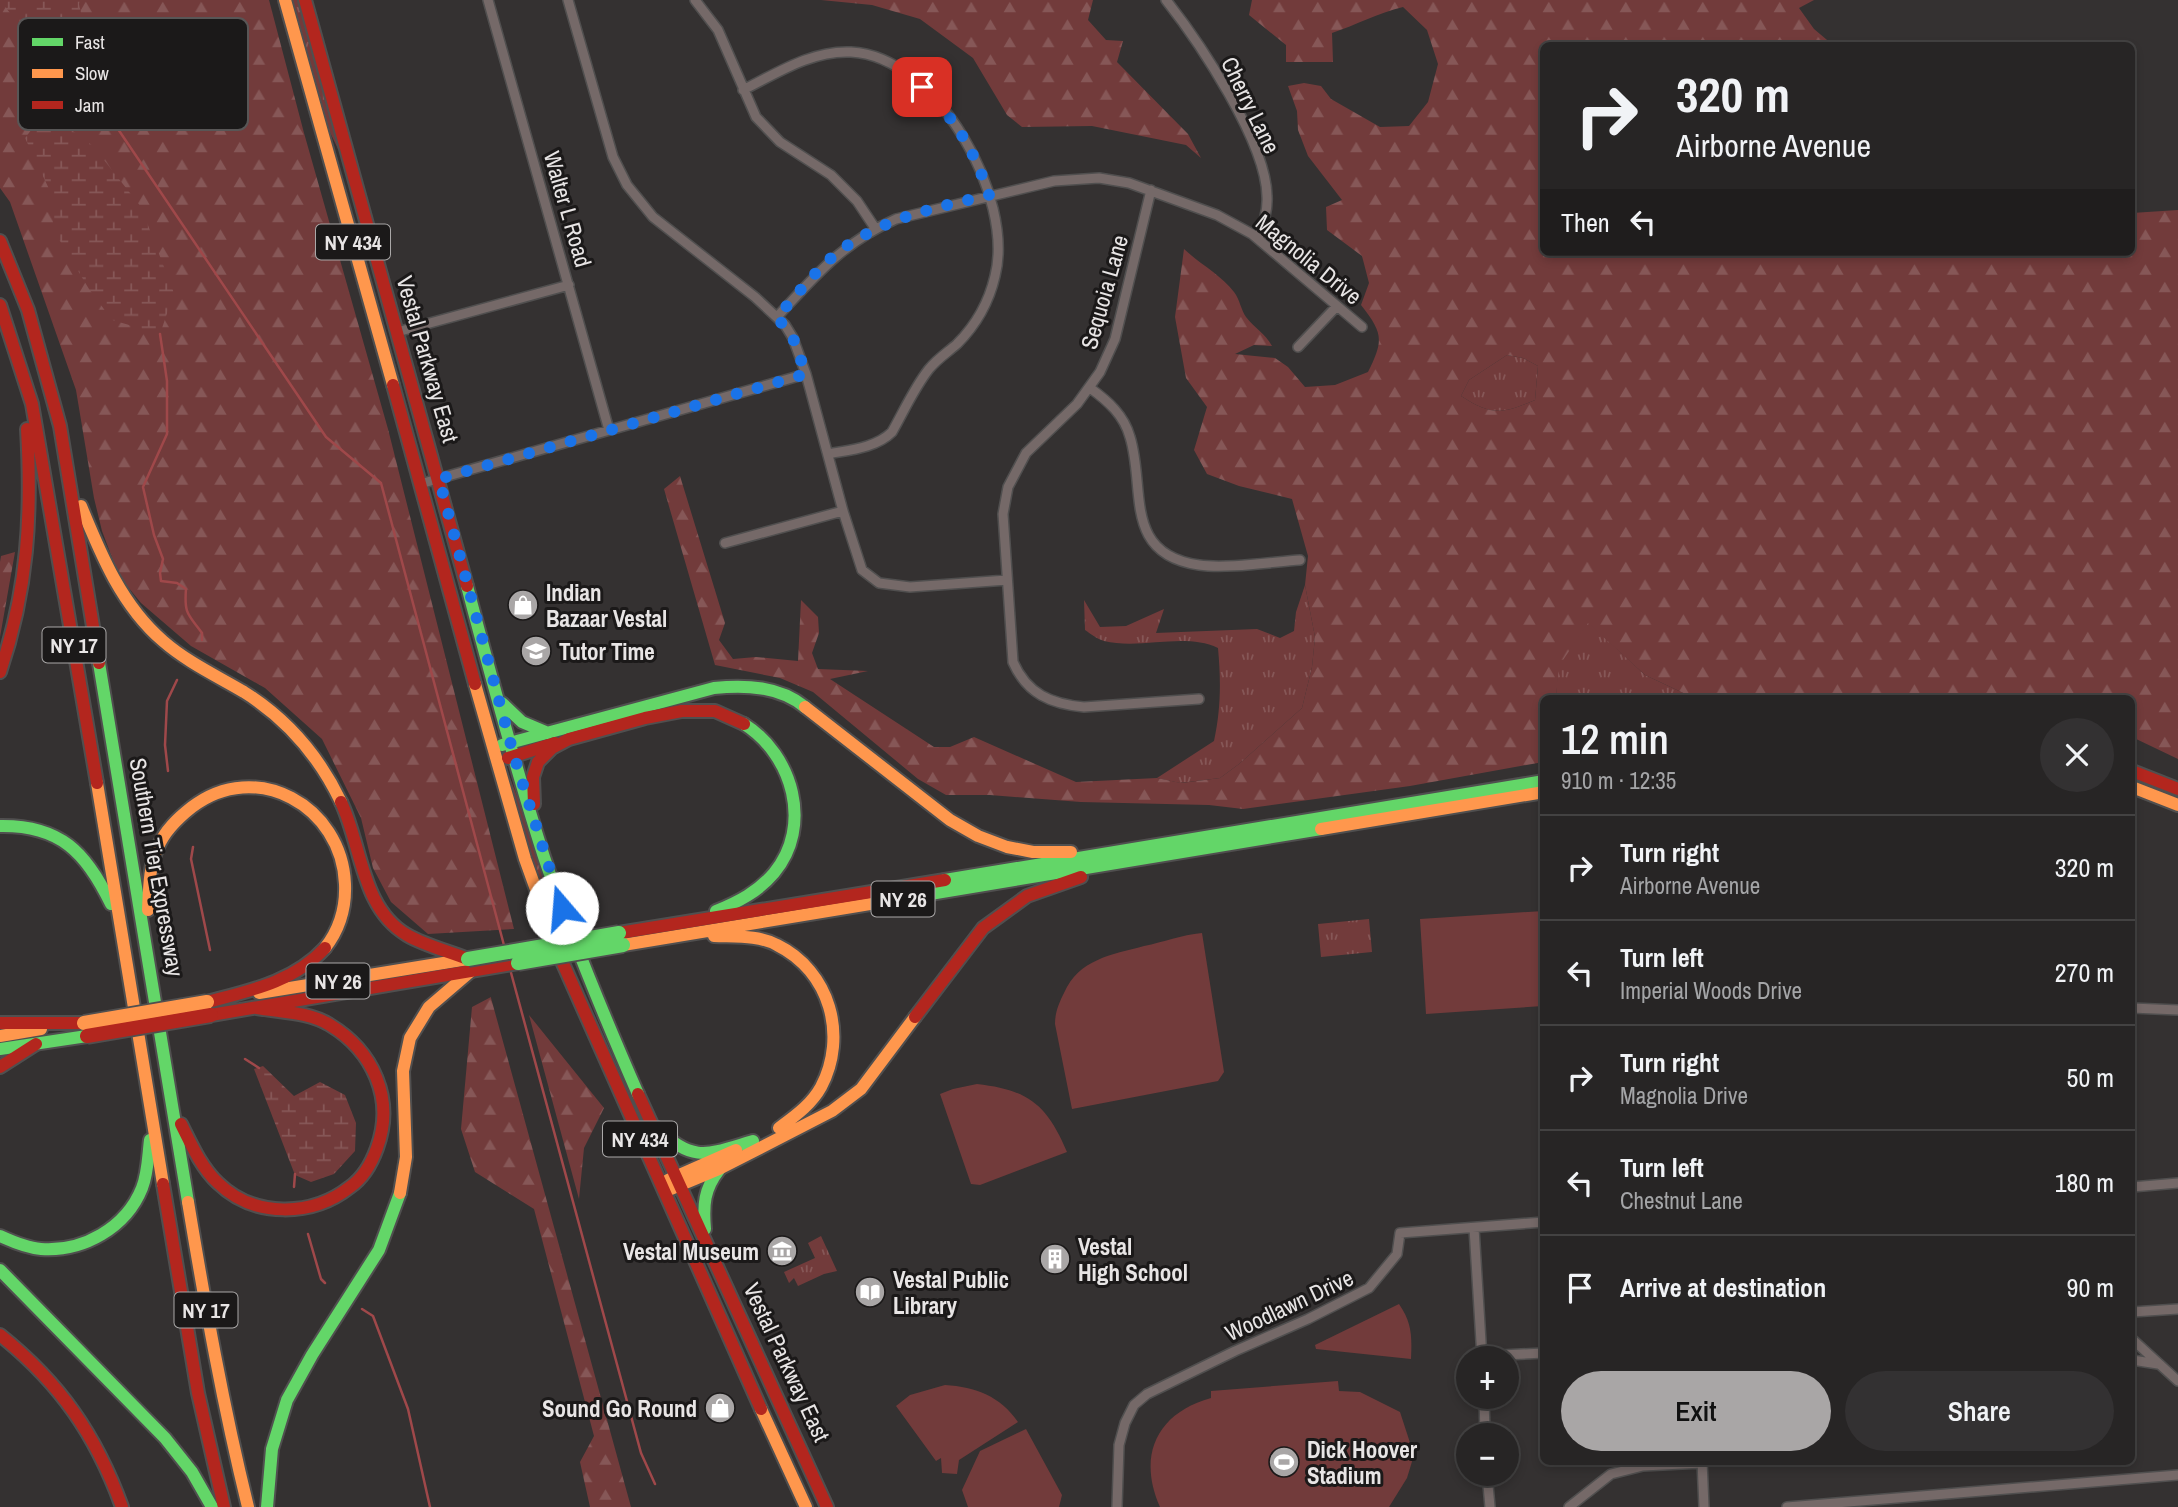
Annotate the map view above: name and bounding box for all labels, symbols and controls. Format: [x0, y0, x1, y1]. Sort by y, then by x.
legend [18, 18, 248, 130]
text: Fast [75, 29, 105, 55]
street label: Cherry Lane [1214, 52, 1288, 158]
pin [892, 57, 952, 117]
text: Slow [75, 60, 110, 86]
text: 320 m [1676, 61, 1790, 127]
icon: arrive [903, 68, 941, 106]
icon: right [1561, 70, 1652, 161]
text: Jam [75, 92, 104, 118]
text: Airborne Avenue [1676, 124, 1871, 167]
street label: Walter L Road [537, 147, 599, 271]
icon: left [1624, 203, 1662, 241]
text: Then [1561, 205, 1610, 240]
street label: Magnolia Drive [1250, 207, 1368, 311]
road number: NY 434 [316, 224, 390, 260]
street label: Sequoia Lane [1073, 231, 1135, 353]
street label: Vestal Parkway East [389, 272, 467, 446]
place label: Indian Bazaar Vestal [546, 577, 667, 634]
shop icon: Indian Bazaar Vestal [506, 588, 540, 622]
road number: NY 17 [42, 628, 106, 662]
school or university icon: Tutor Time [519, 634, 553, 668]
place label: Tutor Time [559, 636, 655, 667]
text: 12 min [1561, 711, 1669, 767]
button: close [2040, 718, 2114, 792]
street label: Southern Tier Expressway [123, 755, 192, 979]
text: 910 m · 12:35 [1561, 765, 1676, 796]
text: Turn right [1620, 835, 1719, 870]
icon: right [1561, 849, 1599, 887]
text: 320 m [2055, 850, 2114, 885]
text: Airborne Avenue [1620, 870, 1760, 901]
position arrow [525, 871, 599, 945]
road number: NY 26 [872, 881, 934, 916]
text: Turn left [1620, 940, 1704, 975]
icon: left [1561, 954, 1599, 992]
text: 270 m [2055, 955, 2114, 990]
road number: NY 26 [306, 964, 370, 998]
text: Imperial Woods Drive [1620, 975, 1802, 1006]
text: Turn right [1620, 1045, 1719, 1080]
icon: right [1561, 1059, 1599, 1097]
text: 50 m [2067, 1060, 2114, 1095]
text: Magnolia Drive [1620, 1080, 1748, 1111]
road number: NY 434 [603, 1122, 677, 1156]
text: Turn left [1620, 1150, 1704, 1185]
icon: left [1561, 1164, 1599, 1202]
text: 180 m [2055, 1165, 2114, 1200]
text: Chestnut Lane [1620, 1185, 1743, 1216]
place label: Vestal High School [1078, 1231, 1188, 1288]
museum icon: Vestal Museum [765, 1234, 799, 1268]
place label: Vestal Museum [623, 1236, 759, 1267]
building icon: Vestal High School [1038, 1242, 1072, 1276]
street label: Woodlawn Drive [1220, 1262, 1358, 1348]
place label: Vestal Public Library [893, 1264, 1009, 1321]
icon: arrive [1561, 1269, 1599, 1307]
text: Arrive at destination [1620, 1270, 1826, 1305]
text: 90 m [2067, 1270, 2114, 1305]
library icon: Vestal Public Library [853, 1275, 887, 1309]
street label: Vestal Parkway East [737, 1278, 837, 1446]
road number: NY 17 [174, 1292, 238, 1328]
map controls [1456, 1346, 1519, 1486]
button: + [1456, 1346, 1519, 1409]
button: Exit [1561, 1371, 1831, 1451]
button: Share [1845, 1371, 2114, 1451]
shop icon: Sound Go Round [703, 1391, 737, 1425]
place label: Sound Go Round [542, 1393, 697, 1424]
button: − [1456, 1423, 1519, 1486]
place label: Dick Hoover Stadium [1307, 1434, 1418, 1491]
sports icon: Dick Hoover Stadium [1267, 1445, 1301, 1479]

